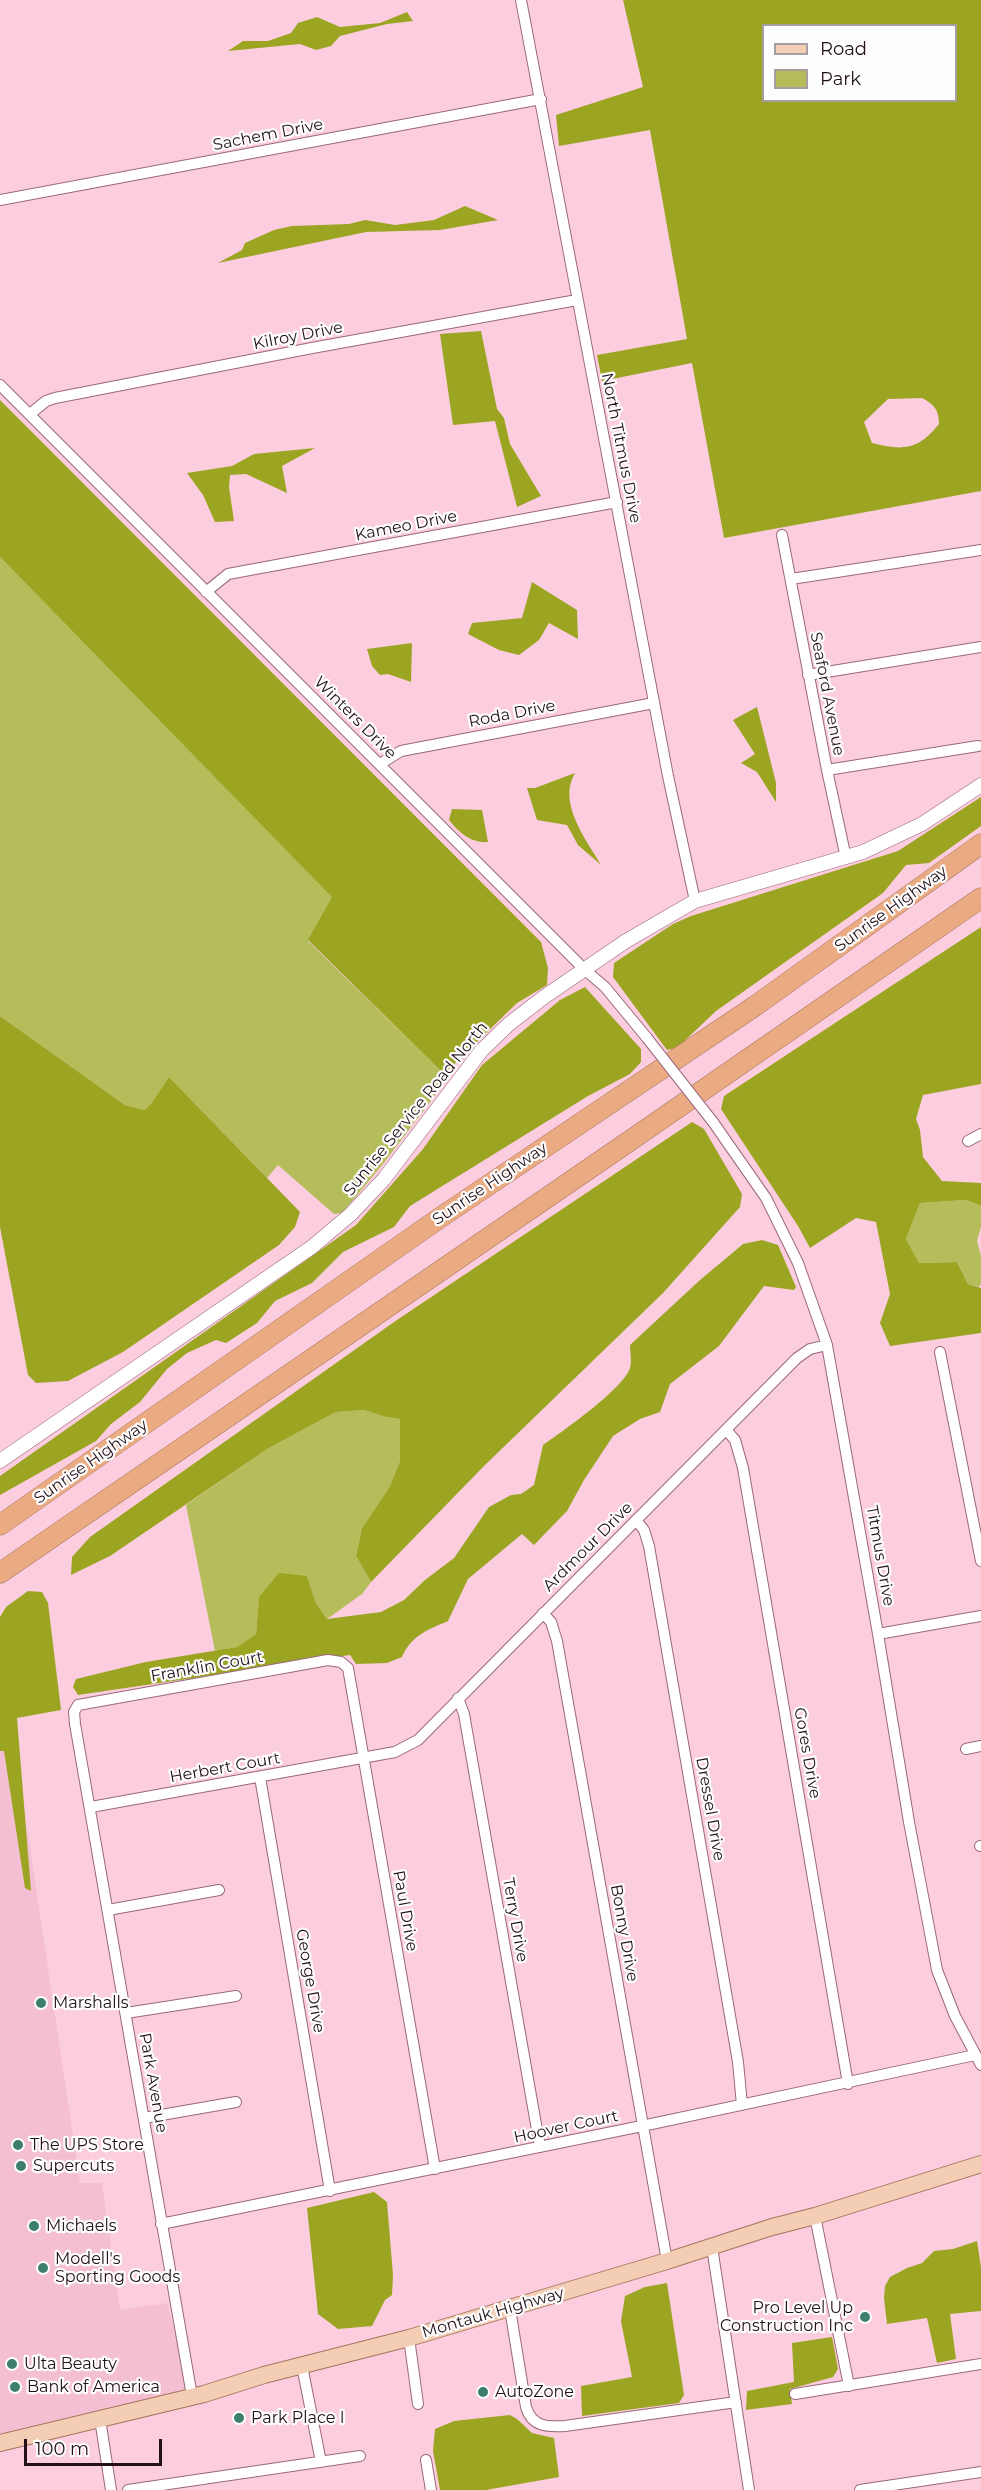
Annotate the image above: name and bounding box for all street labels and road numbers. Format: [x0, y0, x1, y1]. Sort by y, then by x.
street label: Sachem Drive [211, 115, 325, 155]
street label: Kilroy Drive [252, 318, 344, 354]
street label: North Titmus Drive [597, 371, 645, 525]
street label: Kameo Drive [353, 507, 459, 545]
street label: Seaford Avenue [806, 630, 848, 758]
street label: Winters Drive [310, 673, 400, 763]
street label: Roda Drive [467, 696, 557, 732]
street label: Sunrise Highway [831, 862, 951, 956]
street label: Sunrise Service Road North [340, 1018, 492, 1200]
street label: Sunrise Highway [429, 1139, 551, 1229]
street label: Sunrise Highway [31, 1416, 151, 1508]
street label: Ardmour Drive [539, 1498, 637, 1596]
street label: Titmus Drive [862, 1504, 898, 1608]
street label: Franklin Court [149, 1648, 265, 1686]
street label: Gores Drive [790, 1706, 824, 1800]
street label: Herbert Court [168, 1749, 282, 1787]
street label: Dressel Drive [691, 1756, 729, 1862]
street label: Paul Drive [388, 1869, 422, 1953]
street label: Terry Drive [498, 1876, 532, 1964]
street label: Bonny Drive [606, 1883, 642, 1983]
street label: George Drive [291, 1928, 329, 2034]
street label: Park Avenue [135, 2032, 171, 2134]
street label: Hoover Court [512, 2107, 620, 2147]
street label: Montauk Highway [420, 2284, 566, 2342]

